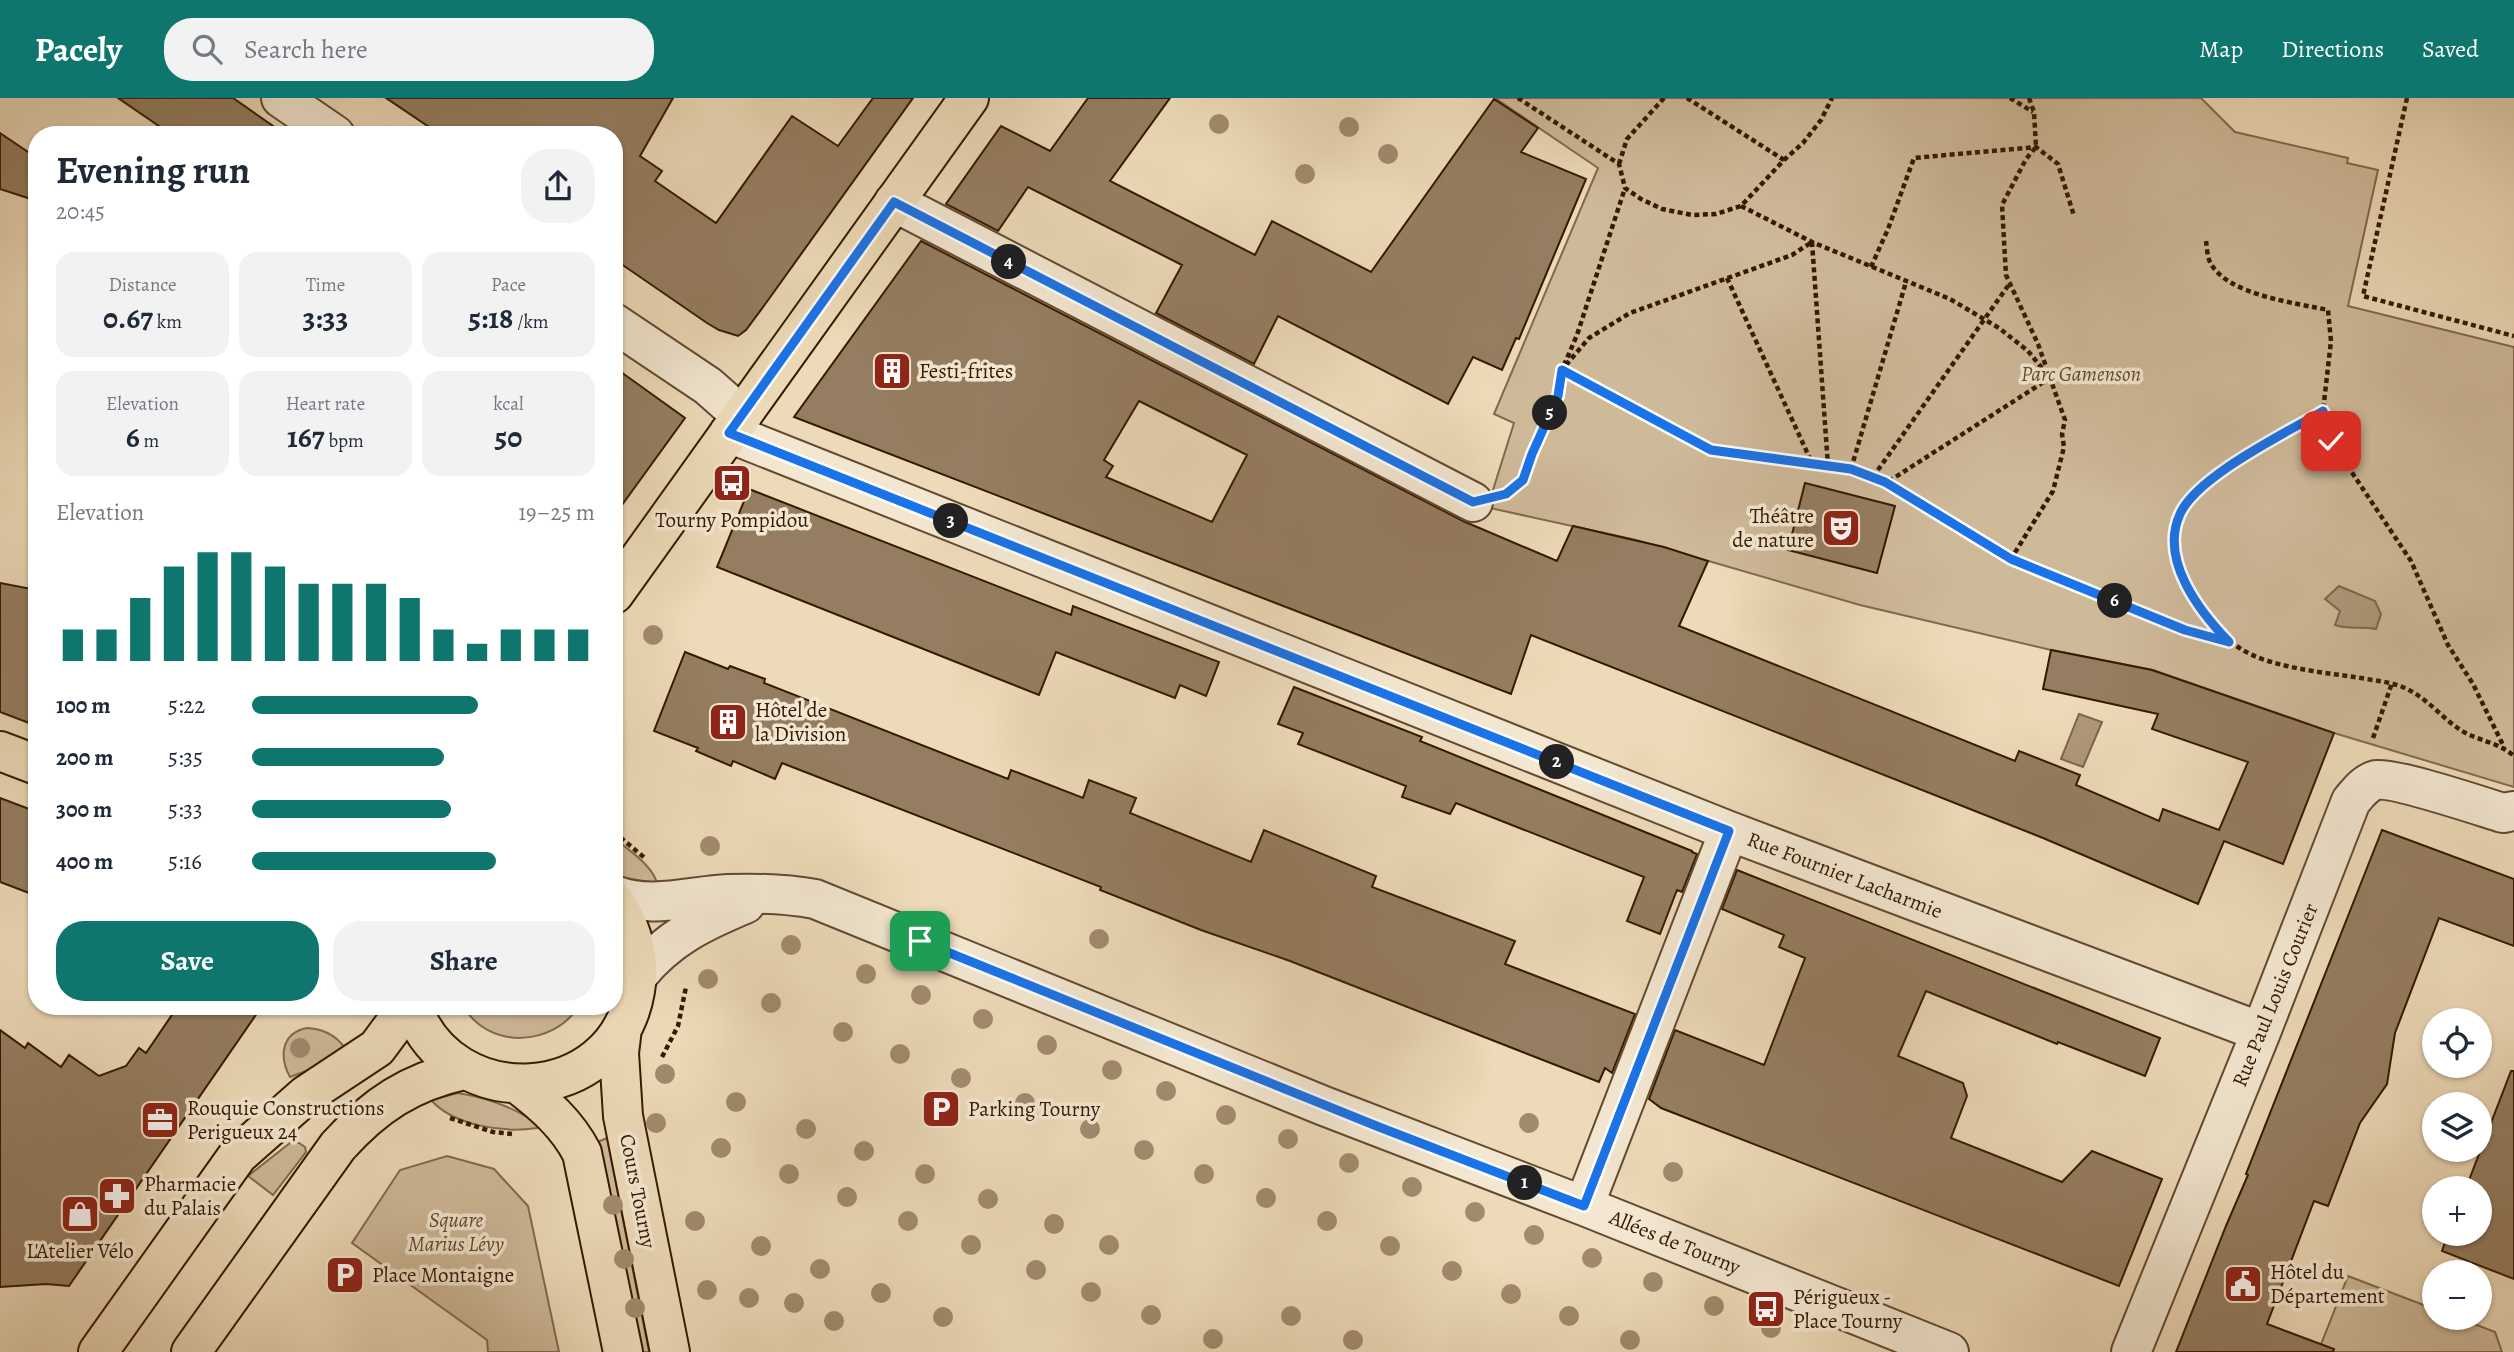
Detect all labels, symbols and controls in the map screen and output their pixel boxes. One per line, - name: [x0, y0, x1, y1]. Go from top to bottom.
- search box: [164, 18, 654, 81]
- text: Pacely: [35, 27, 122, 72]
- icon: search: [188, 30, 226, 68]
- text: Search here: [244, 32, 368, 67]
- text: Map: [2199, 33, 2243, 65]
- text: Directions: [2281, 33, 2384, 65]
- text: Saved: [2422, 33, 2479, 65]
- text: Evening run: [56, 144, 250, 196]
- button: share: [521, 149, 595, 223]
- text: 20:45: [56, 196, 105, 227]
- pin: 4: [992, 244, 1026, 280]
- text: 4: [1004, 248, 1013, 274]
- text: Distance: [108, 272, 177, 298]
- text: Time: [306, 272, 345, 298]
- text: Pace: [491, 272, 526, 298]
- text: 0.67: [103, 298, 153, 338]
- text: 3:33: [303, 298, 348, 338]
- text: 5:18: [468, 298, 513, 338]
- text: km: [153, 309, 182, 335]
- text: /km: [513, 309, 549, 335]
- building icon: Festi-frites: [871, 350, 913, 392]
- place label: Festi-frites: [919, 357, 1013, 385]
- park label: Parc Gamenson: [2021, 360, 2141, 388]
- text: Elevation: [106, 391, 179, 417]
- text: Heart rate: [286, 391, 365, 417]
- text: kcal: [493, 391, 524, 417]
- pin: 5: [1532, 396, 1568, 430]
- text: 5: [1545, 399, 1554, 425]
- pin: [2301, 411, 2361, 471]
- text: 6: [126, 417, 140, 457]
- text: 167: [287, 417, 325, 457]
- text: 50: [495, 417, 522, 457]
- icon: check: [2312, 422, 2350, 460]
- text: m: [140, 428, 159, 454]
- text: bpm: [325, 428, 364, 454]
- bus stop icon: Tourny Pompidou: [711, 462, 753, 504]
- text: Elevation: [56, 497, 144, 528]
- text: 19–25 m: [518, 497, 595, 528]
- place label: Théâtre de nature: [1732, 502, 1814, 554]
- pin: 3: [934, 504, 968, 538]
- place label: Tourny Pompidou: [655, 506, 809, 534]
- text: 3: [946, 507, 955, 533]
- theatre icon: Théâtre de nature: [1820, 507, 1862, 549]
- pin: 6: [2098, 584, 2132, 618]
- text: 6: [2110, 587, 2119, 613]
- text: 100 m: [56, 690, 111, 721]
- text: 5:22: [168, 690, 205, 721]
- place label: Hôtel de la Division: [755, 696, 846, 748]
- building icon: Hôtel de la Division: [707, 701, 749, 743]
- text: 200 m: [56, 742, 114, 773]
- text: 5:35: [168, 742, 203, 773]
- pin: 2: [1540, 744, 1574, 780]
- text: 2: [1552, 748, 1561, 774]
- text: 300 m: [56, 794, 112, 825]
- text: 5:33: [168, 794, 203, 825]
- street label: Rue Fournier Lacharmie: [1743, 825, 1947, 925]
- text: 400 m: [56, 846, 113, 877]
- text: 5:16: [168, 846, 202, 877]
- street label: Rue Paul Louis Courier: [2225, 899, 2325, 1091]
- pin: [890, 911, 950, 971]
- button: Save: [56, 921, 319, 1001]
- button: Share: [333, 921, 595, 1001]
- icon: arrive: [901, 922, 939, 960]
- map controls: [2422, 1008, 2492, 1330]
- button: locate: [2422, 1008, 2492, 1078]
- parking icon: Parking Tourny: [920, 1088, 962, 1130]
- button: layers: [2422, 1092, 2492, 1162]
- place label: Rouquie Constructions Perigueux 24: [187, 1094, 384, 1146]
- place label: Parking Tourny: [968, 1095, 1101, 1123]
- office icon: Rouquie Constructions Perigueux 24: [139, 1099, 181, 1141]
- street label: Cours Tourny: [613, 1132, 663, 1251]
- pin: 1: [1508, 1166, 1542, 1200]
- text: 1: [1521, 1169, 1528, 1195]
- place label: Pharmacie du Palais: [144, 1170, 236, 1222]
- pharmacy icon: Pharmacie du Palais: [96, 1175, 138, 1217]
- button: +: [2422, 1176, 2492, 1246]
- shop icon: L'Atelier Vélo: [59, 1193, 101, 1235]
- street label: Allées de Tourny: [1604, 1203, 1745, 1281]
- park label: Square Marius Lévy: [408, 1206, 504, 1258]
- place label: L'Atelier Vélo: [26, 1237, 134, 1265]
- parking icon: Place Montaigne: [324, 1254, 366, 1296]
- place label: Hôtel du Département: [2270, 1258, 2385, 1310]
- button: −: [2422, 1260, 2492, 1330]
- place label: Place Montaigne: [372, 1261, 514, 1289]
- public building icon: Hôtel du Département: [2222, 1263, 2264, 1305]
- place label: Périgueux - Place Tourny: [1793, 1283, 1903, 1335]
- bus stop icon: Périgueux - Place Tourny: [1745, 1288, 1787, 1330]

